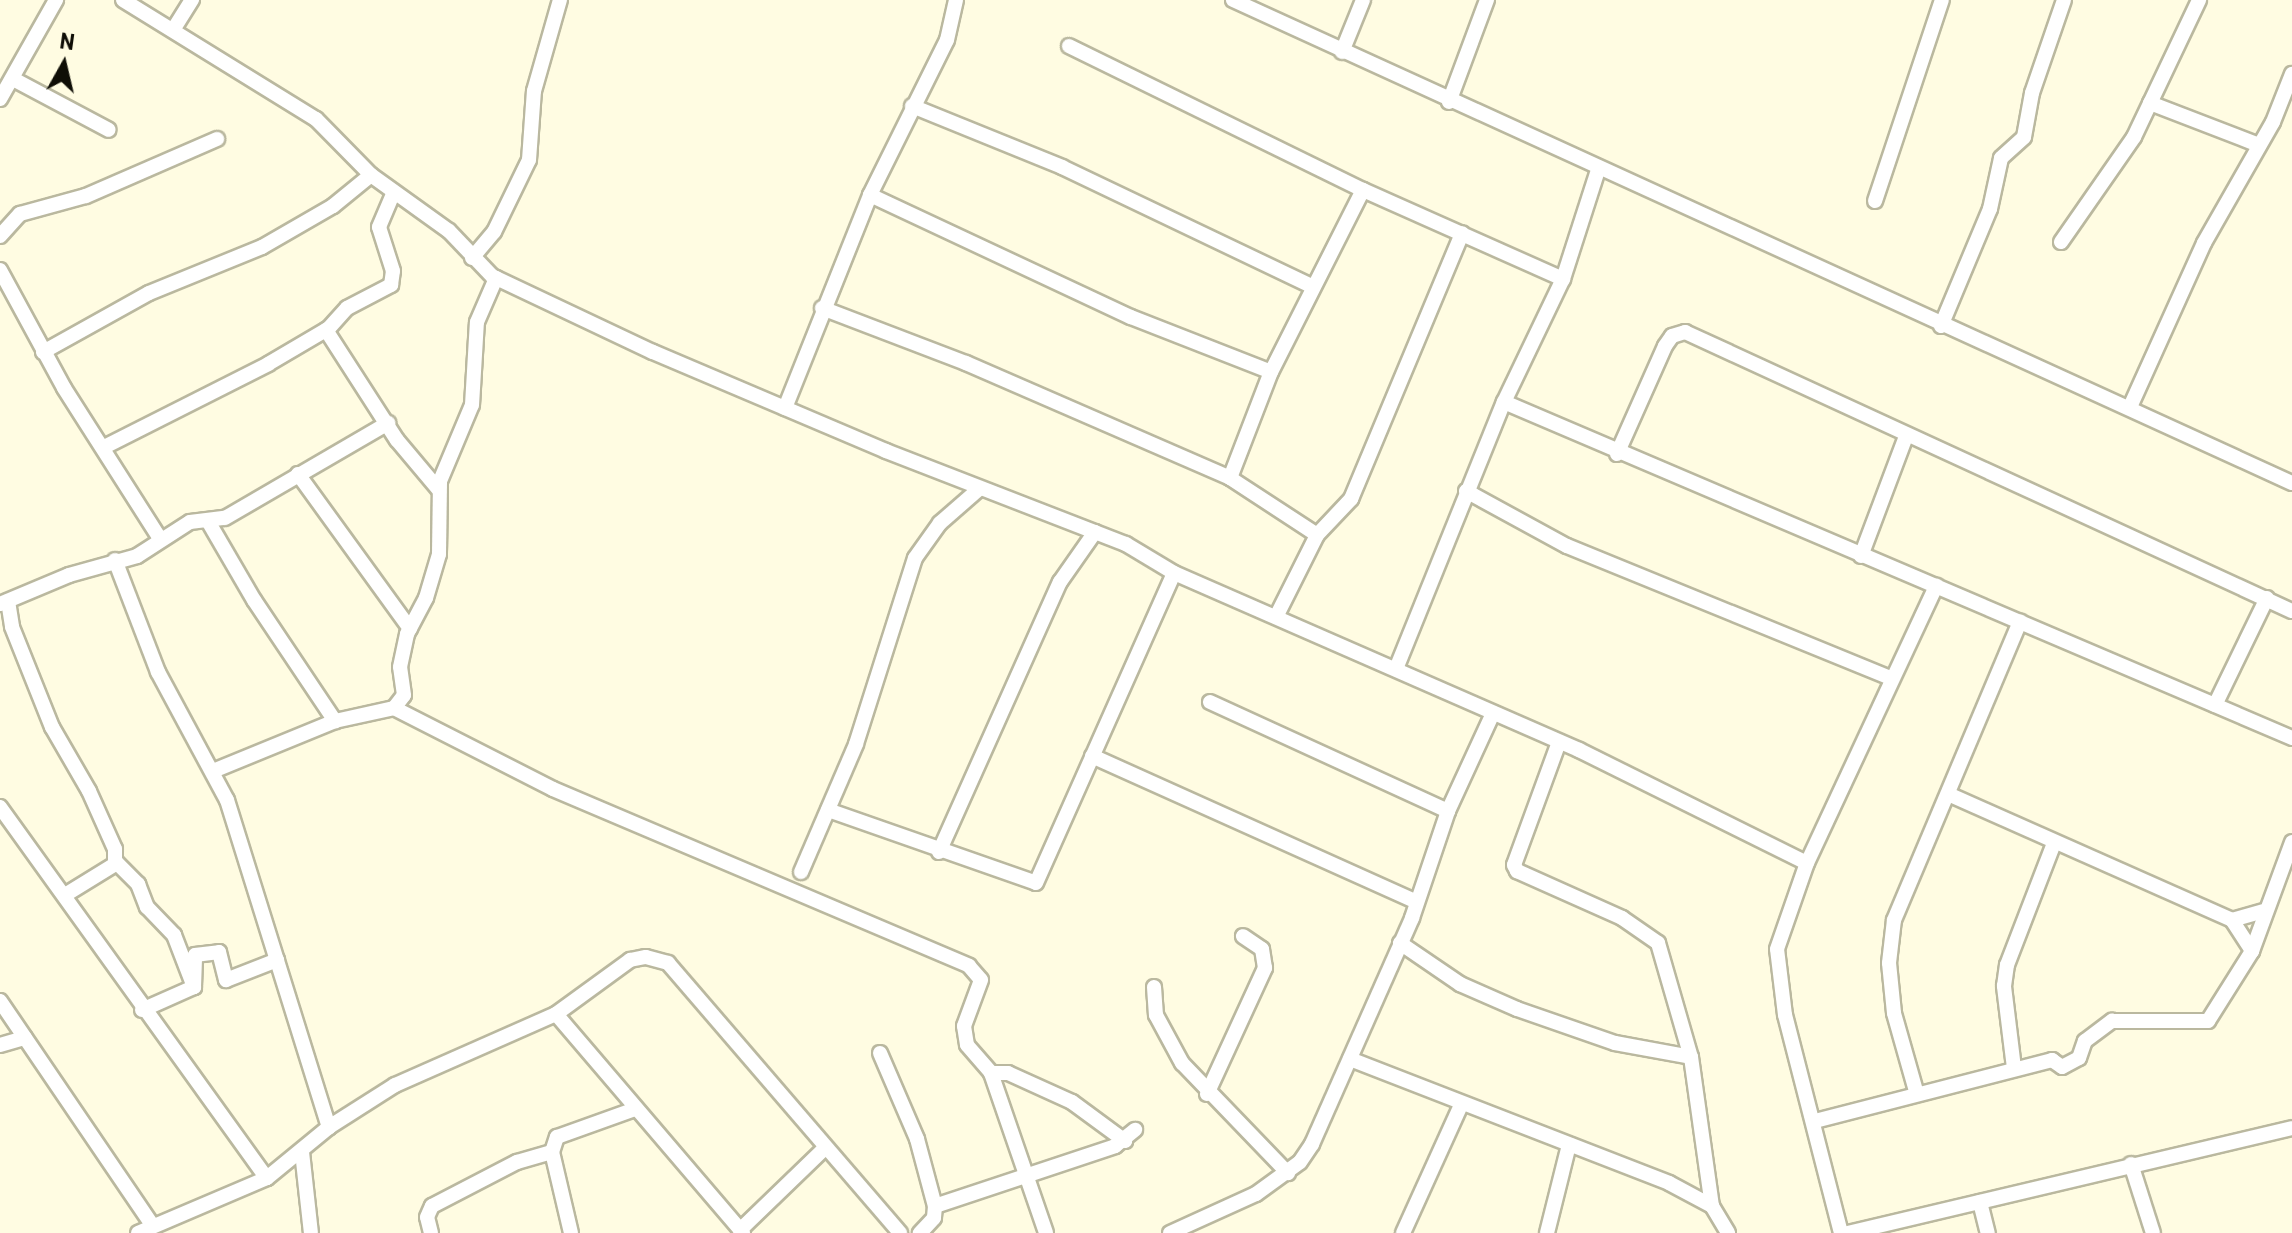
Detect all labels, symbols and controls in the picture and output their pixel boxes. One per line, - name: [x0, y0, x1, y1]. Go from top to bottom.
- north arrow: [24, 24, 104, 104]
- text: N: [58, 26, 76, 54]

